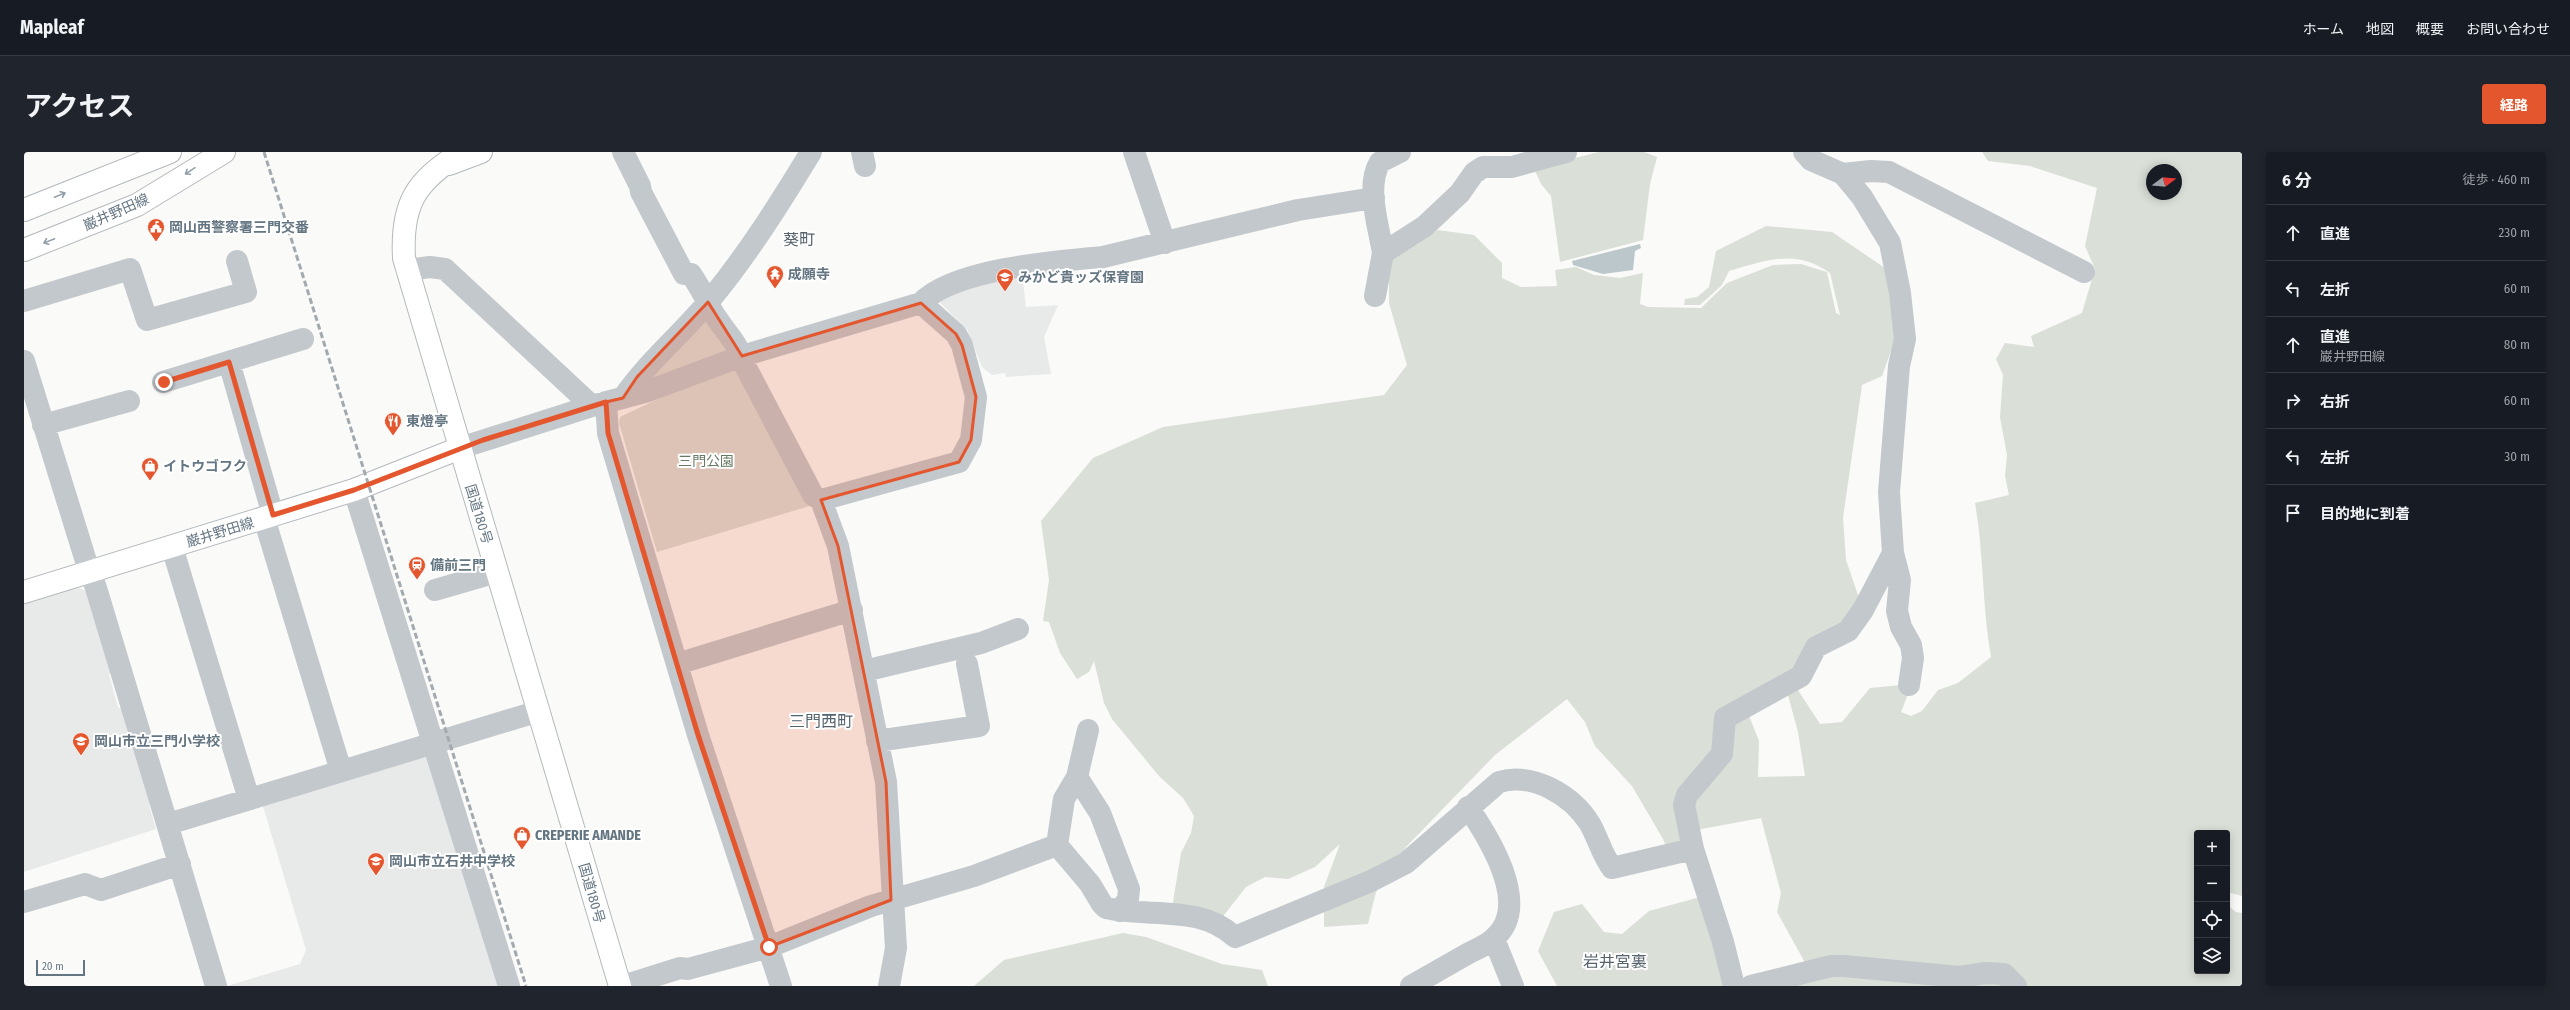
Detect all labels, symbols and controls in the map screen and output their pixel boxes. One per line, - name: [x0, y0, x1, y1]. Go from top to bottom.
- text: Mapleaf: [20, 16, 84, 39]
- text: ホーム: [2302, 21, 2344, 38]
- text: 地図: [2366, 21, 2394, 38]
- text: 概要: [2416, 21, 2444, 38]
- text: お問い合わせ: [2466, 21, 2550, 38]
- button: 経路: [2482, 84, 2546, 124]
- text: アクセス: [24, 90, 135, 123]
- north arrow: [2146, 164, 2182, 200]
- one-way arrow: [185, 167, 196, 175]
- text: 6 分: [2282, 170, 2311, 191]
- text: 徒歩 · 460 m: [2463, 172, 2530, 187]
- street label: 巌井野田線: [81, 190, 152, 234]
- one-way arrow: [54, 191, 66, 199]
- public building icon: 岡山西警察署三門交番: [146, 217, 166, 242]
- place label: 岡山西警察署三門交番: [169, 219, 309, 236]
- icon: ahead: [2282, 222, 2304, 244]
- text: 直進: [2320, 225, 2350, 243]
- text: 230 m: [2499, 225, 2530, 240]
- district label: 葵町: [783, 230, 815, 249]
- one-way arrow: [43, 237, 55, 245]
- temple icon: 成願寺: [765, 264, 785, 289]
- place label: 成願寺: [788, 266, 830, 283]
- school or university icon: みかど貴ッズ保育園: [995, 267, 1015, 292]
- place label: みかど貴ッズ保育園: [1018, 269, 1144, 286]
- icon: left: [2282, 278, 2304, 300]
- text: 左折: [2320, 281, 2350, 299]
- text: 60 m: [2504, 281, 2530, 296]
- text: 直進: [2320, 328, 2350, 346]
- icon: ahead: [2282, 334, 2304, 356]
- text: 80 m: [2504, 337, 2530, 352]
- text: 巌井野田線: [2320, 349, 2385, 364]
- route end: [155, 373, 173, 391]
- icon: right: [2282, 390, 2304, 412]
- text: 右折: [2320, 393, 2350, 411]
- text: 60 m: [2504, 393, 2530, 408]
- restaurant icon: 東燈亭: [383, 411, 403, 436]
- place label: 東燈亭: [406, 413, 448, 430]
- icon: left: [2282, 446, 2304, 468]
- text: 左折: [2320, 449, 2350, 467]
- text: 30 m: [2504, 449, 2530, 464]
- park label: 三門公園: [678, 453, 734, 470]
- shop icon: イトウゴフク: [140, 456, 160, 481]
- place label: イトウゴフク: [163, 458, 247, 475]
- street label: 国道180号: [461, 482, 496, 546]
- icon: arrive: [2282, 502, 2304, 524]
- text: 目的地に到着: [2320, 505, 2410, 523]
- street label: 巌井野田線: [184, 514, 256, 551]
- station icon: 備前三門: [407, 555, 427, 580]
- place label: 備前三門: [430, 557, 486, 574]
- district label: 三門西町: [789, 712, 853, 731]
- school or university icon: 岡山市立三門小学校: [71, 731, 91, 756]
- place label: 岡山市立三門小学校: [94, 733, 220, 750]
- shop icon: CREPERIE AMANDE: [512, 825, 532, 850]
- place label: CREPERIE AMANDE: [535, 827, 641, 844]
- map controls: [2194, 830, 2230, 974]
- button: +: [2194, 830, 2230, 866]
- school or university icon: 岡山市立石井中学校: [366, 851, 386, 876]
- place label: 岡山市立石井中学校: [389, 853, 515, 870]
- street label: 国道180号: [575, 861, 608, 925]
- button: −: [2194, 866, 2230, 902]
- button: locate: [2194, 902, 2230, 938]
- route start: [760, 938, 778, 956]
- button: layers: [2194, 938, 2230, 974]
- district label: 岩井宮裏: [1583, 952, 1647, 971]
- scale bar: [36, 958, 85, 977]
- text: 20 m: [42, 960, 64, 973]

